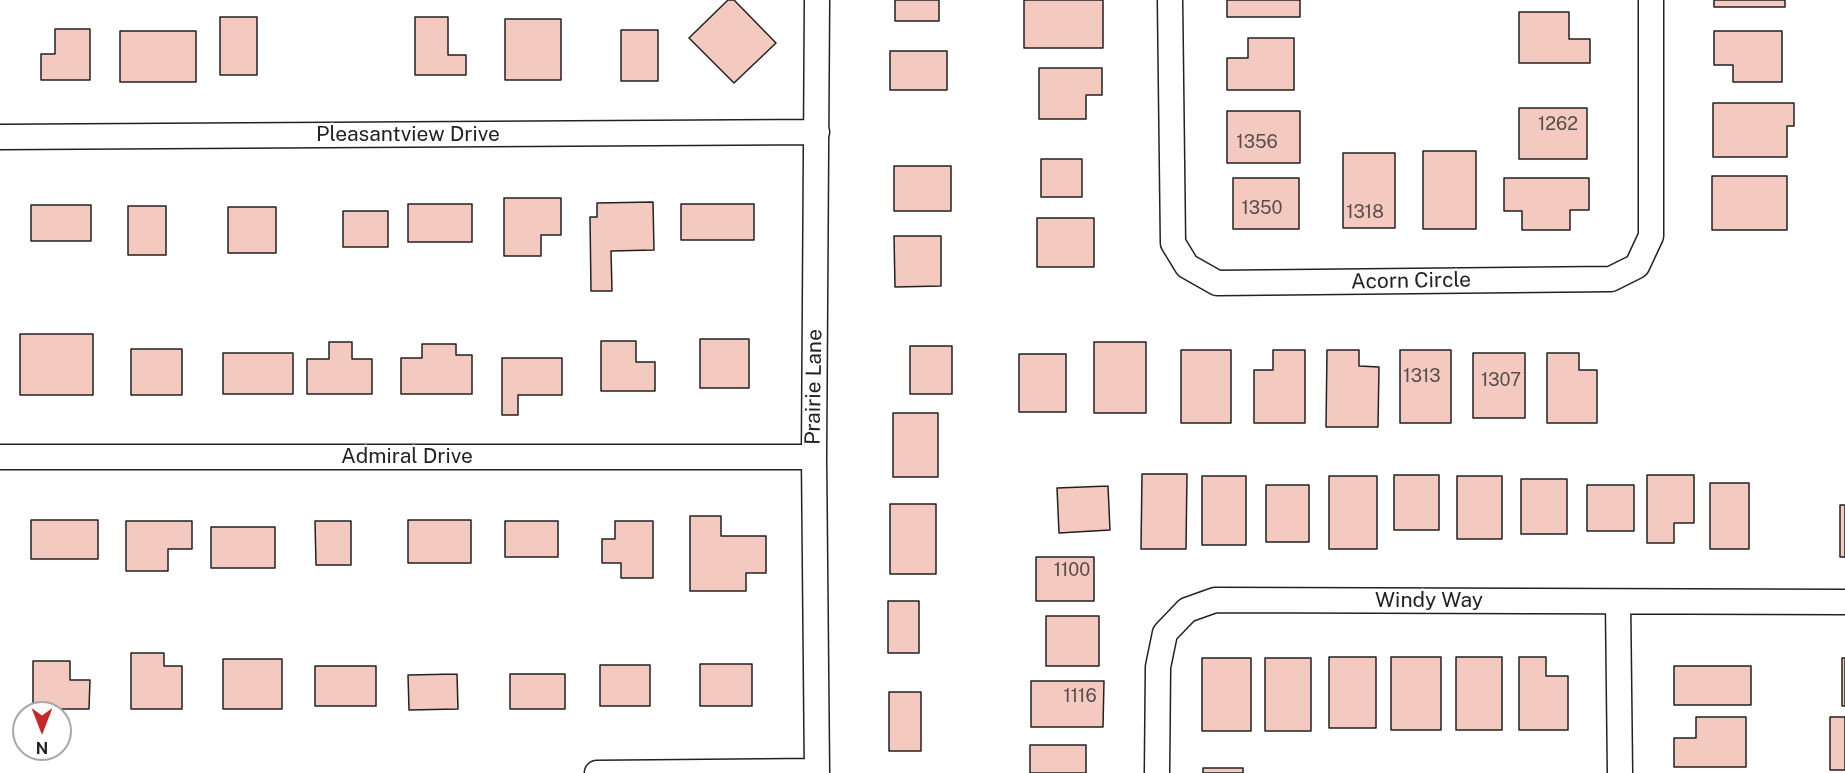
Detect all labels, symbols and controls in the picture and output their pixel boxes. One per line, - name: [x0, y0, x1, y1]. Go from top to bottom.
- house number: 1262: [1538, 113, 1578, 135]
- street label: Pleasantview Drive: [316, 122, 500, 148]
- house number: 1356: [1236, 131, 1278, 153]
- house number: 1350: [1241, 197, 1283, 219]
- house number: 1318: [1346, 201, 1384, 223]
- street label: Acorn Circle: [1351, 267, 1471, 295]
- street label: Prairie Lane: [800, 329, 828, 445]
- house number: 1313: [1403, 365, 1441, 387]
- house number: 1307: [1481, 369, 1521, 391]
- street label: Admiral Drive: [341, 444, 473, 470]
- house number: 1100: [1054, 559, 1090, 581]
- street label: Windy Way: [1375, 588, 1483, 614]
- house number: 1116: [1063, 685, 1097, 707]
- north arrow: [12, 701, 72, 761]
- text: N: [36, 738, 48, 757]

